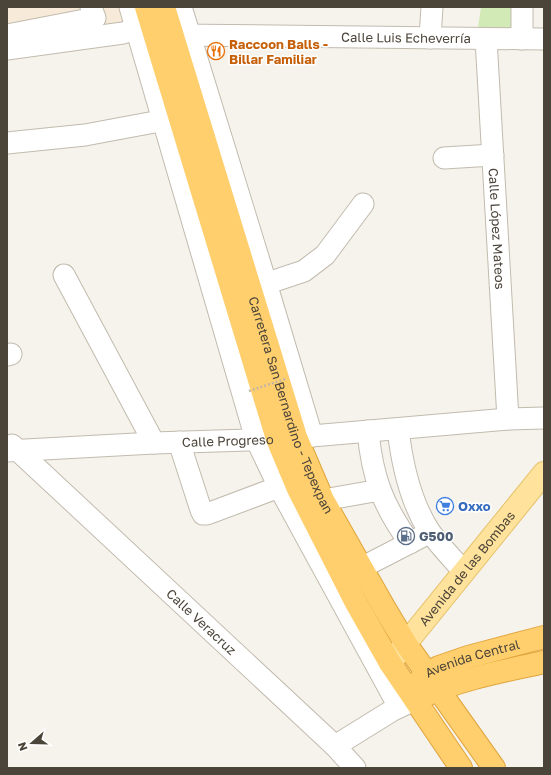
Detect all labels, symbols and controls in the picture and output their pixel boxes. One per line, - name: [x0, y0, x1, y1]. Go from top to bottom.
- street label: Calle Luis Echeverría: [341, 29, 471, 46]
- place label: Raccoon Balls - Billar Familiar: [229, 36, 328, 67]
- restaurant icon: Raccoon Balls - Billar Familiar: [206, 41, 226, 61]
- street label: Calle López Mateos: [485, 168, 508, 290]
- street label: Carretera San Bernardino - Tepexpan: [245, 294, 337, 517]
- street label: Calle Progreso: [182, 431, 274, 450]
- supermarket icon: Oxxo: [435, 496, 455, 516]
- place label: Oxxo: [458, 498, 491, 514]
- street label: Avenida de las Bombas: [415, 507, 518, 629]
- fuel station icon: G500: [396, 526, 416, 546]
- place label: G500: [419, 528, 453, 544]
- street label: Calle Veracruz: [163, 585, 240, 658]
- street label: Avenida Central: [422, 636, 521, 681]
- north arrow: [12, 723, 52, 763]
- text: N: [15, 740, 30, 753]

